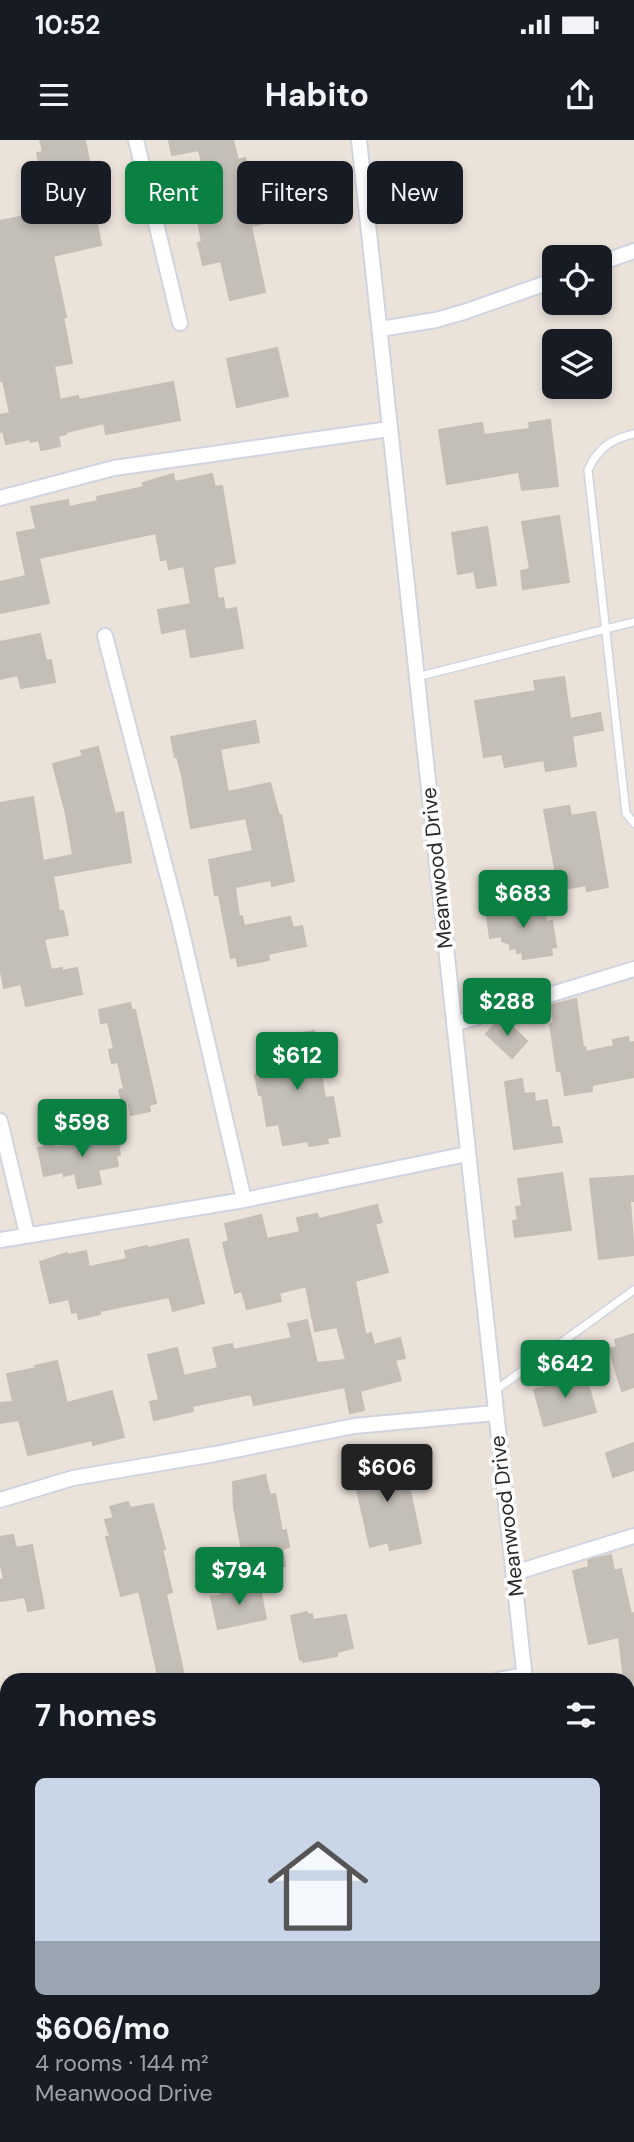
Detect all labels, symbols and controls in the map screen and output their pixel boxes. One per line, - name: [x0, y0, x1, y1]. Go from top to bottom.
- text: 10:52: [35, 8, 100, 42]
- text: Habito: [265, 74, 369, 116]
- icon: menu: [35, 76, 73, 114]
- icon: share: [561, 76, 599, 114]
- chip: Buy: [21, 161, 111, 224]
- chip: Rent: [125, 161, 223, 224]
- chip: Filters: [237, 161, 353, 224]
- chip: New: [367, 161, 463, 224]
- map controls: [542, 245, 612, 399]
- button: locate: [542, 245, 612, 315]
- button: layers: [542, 329, 612, 399]
- street label: Meanwood Drive: [415, 786, 459, 950]
- pin: $683: [482, 870, 564, 930]
- text: $683: [495, 878, 551, 908]
- pin: $288: [466, 978, 548, 1038]
- text: $288: [479, 986, 535, 1016]
- pin: $612: [256, 1032, 338, 1092]
- text: $612: [272, 1040, 322, 1070]
- pin: $598: [41, 1100, 123, 1159]
- text: $598: [54, 1107, 110, 1137]
- pin: $642: [524, 1340, 606, 1400]
- text: $642: [537, 1348, 593, 1378]
- street label: Meanwood Drive: [483, 1434, 531, 1598]
- pin: $606: [346, 1444, 428, 1504]
- text: $606: [357, 1452, 417, 1482]
- pin: $794: [198, 1548, 280, 1607]
- text: $794: [211, 1555, 267, 1585]
- text: 7 homes: [35, 1696, 157, 1735]
- icon: filters: [562, 1696, 600, 1734]
- icon: home: [255, 1823, 381, 1949]
- text: $606/mo: [35, 2009, 170, 2048]
- text: 4 rooms · 144 m²: [35, 2048, 209, 2078]
- text: Meanwood Drive: [35, 2078, 213, 2108]

